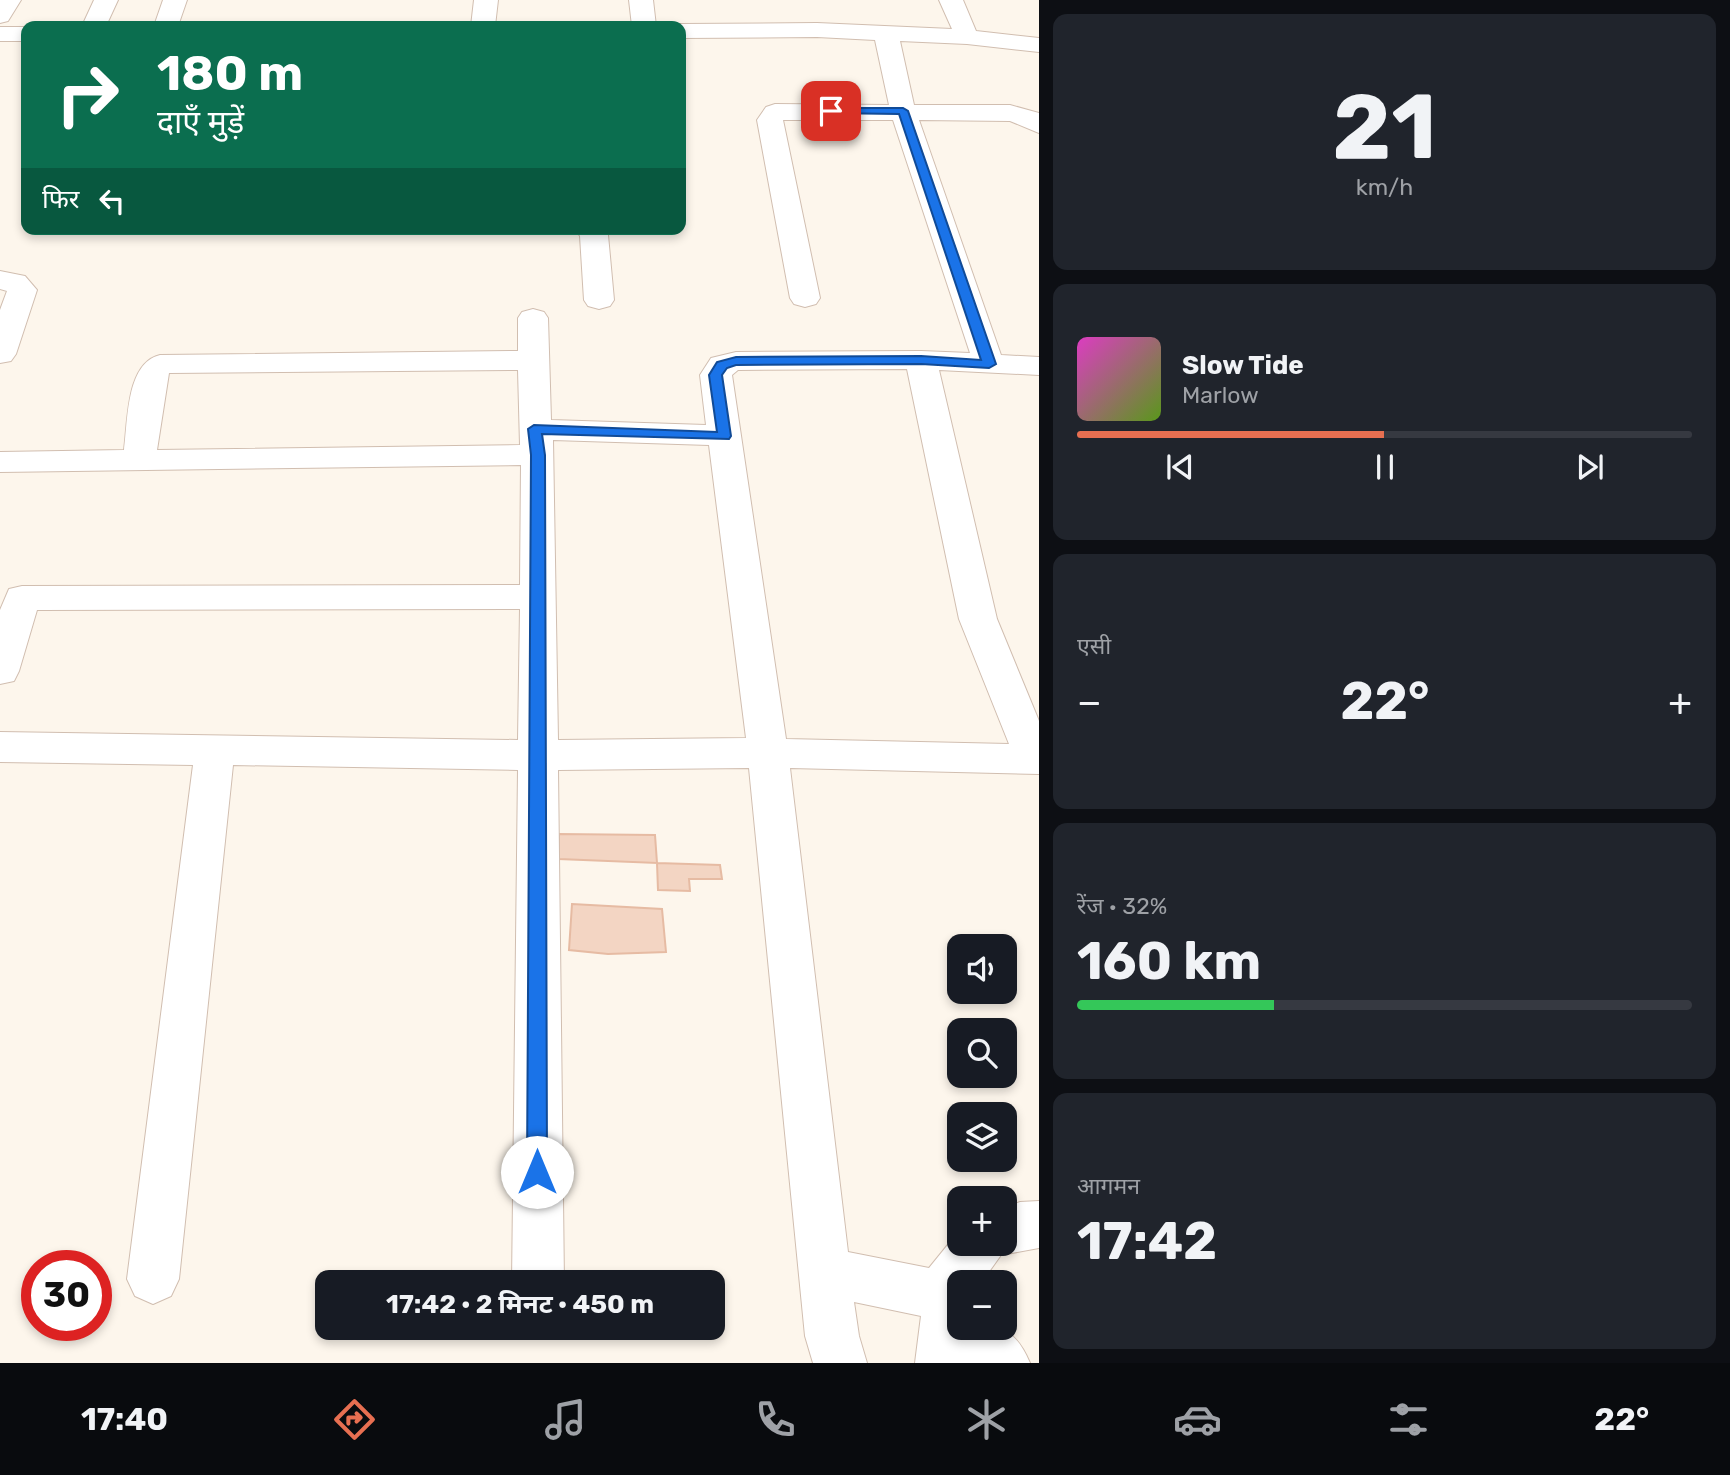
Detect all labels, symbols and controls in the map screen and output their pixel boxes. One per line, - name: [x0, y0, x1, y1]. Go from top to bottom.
- text: 180 m: [157, 44, 303, 102]
- icon: right: [42, 49, 133, 140]
- text: 21: [1332, 73, 1437, 181]
- pin: [801, 81, 861, 141]
- icon: arrive: [812, 92, 850, 130]
- text: दाएँ मुड़ें: [157, 103, 244, 141]
- text: km/h: [1356, 173, 1413, 201]
- icon: left: [93, 182, 131, 220]
- text: फिर: [42, 184, 79, 215]
- text: Slow Tide: [1182, 350, 1304, 381]
- text: Marlow: [1182, 381, 1259, 409]
- icon: previous: [1161, 448, 1199, 486]
- icon: pause: [1366, 448, 1404, 486]
- icon: next: [1571, 448, 1609, 486]
- text: एसी: [1077, 632, 1111, 660]
- text: 22°: [1341, 670, 1430, 732]
- text: −: [1077, 679, 1102, 725]
- text: +: [1668, 679, 1692, 725]
- text: रेंज · 32%: [1077, 892, 1167, 920]
- text: 160 km: [1077, 930, 1261, 992]
- map controls: [947, 934, 1017, 1340]
- button: sound: [947, 934, 1017, 1004]
- button: search: [947, 1018, 1017, 1088]
- button: layers: [947, 1102, 1017, 1172]
- position arrow: [500, 1135, 574, 1209]
- text: आगमन: [1077, 1172, 1140, 1200]
- button: +: [947, 1186, 1017, 1256]
- text: 17:42: [1077, 1210, 1217, 1272]
- speed limit sign: 30: [21, 1250, 112, 1341]
- button: −: [947, 1270, 1017, 1340]
- text: 17:42 · 2 मिनट · 450 m: [386, 1289, 654, 1320]
- icon: directions: [330, 1395, 379, 1444]
- icon: music: [541, 1395, 590, 1444]
- icon: phone: [751, 1395, 800, 1444]
- icon: climate: [962, 1395, 1011, 1444]
- icon: car: [1173, 1395, 1222, 1444]
- icon: filters: [1384, 1395, 1433, 1444]
- text: 17:40: [81, 1400, 168, 1438]
- text: 22°: [1594, 1400, 1649, 1438]

